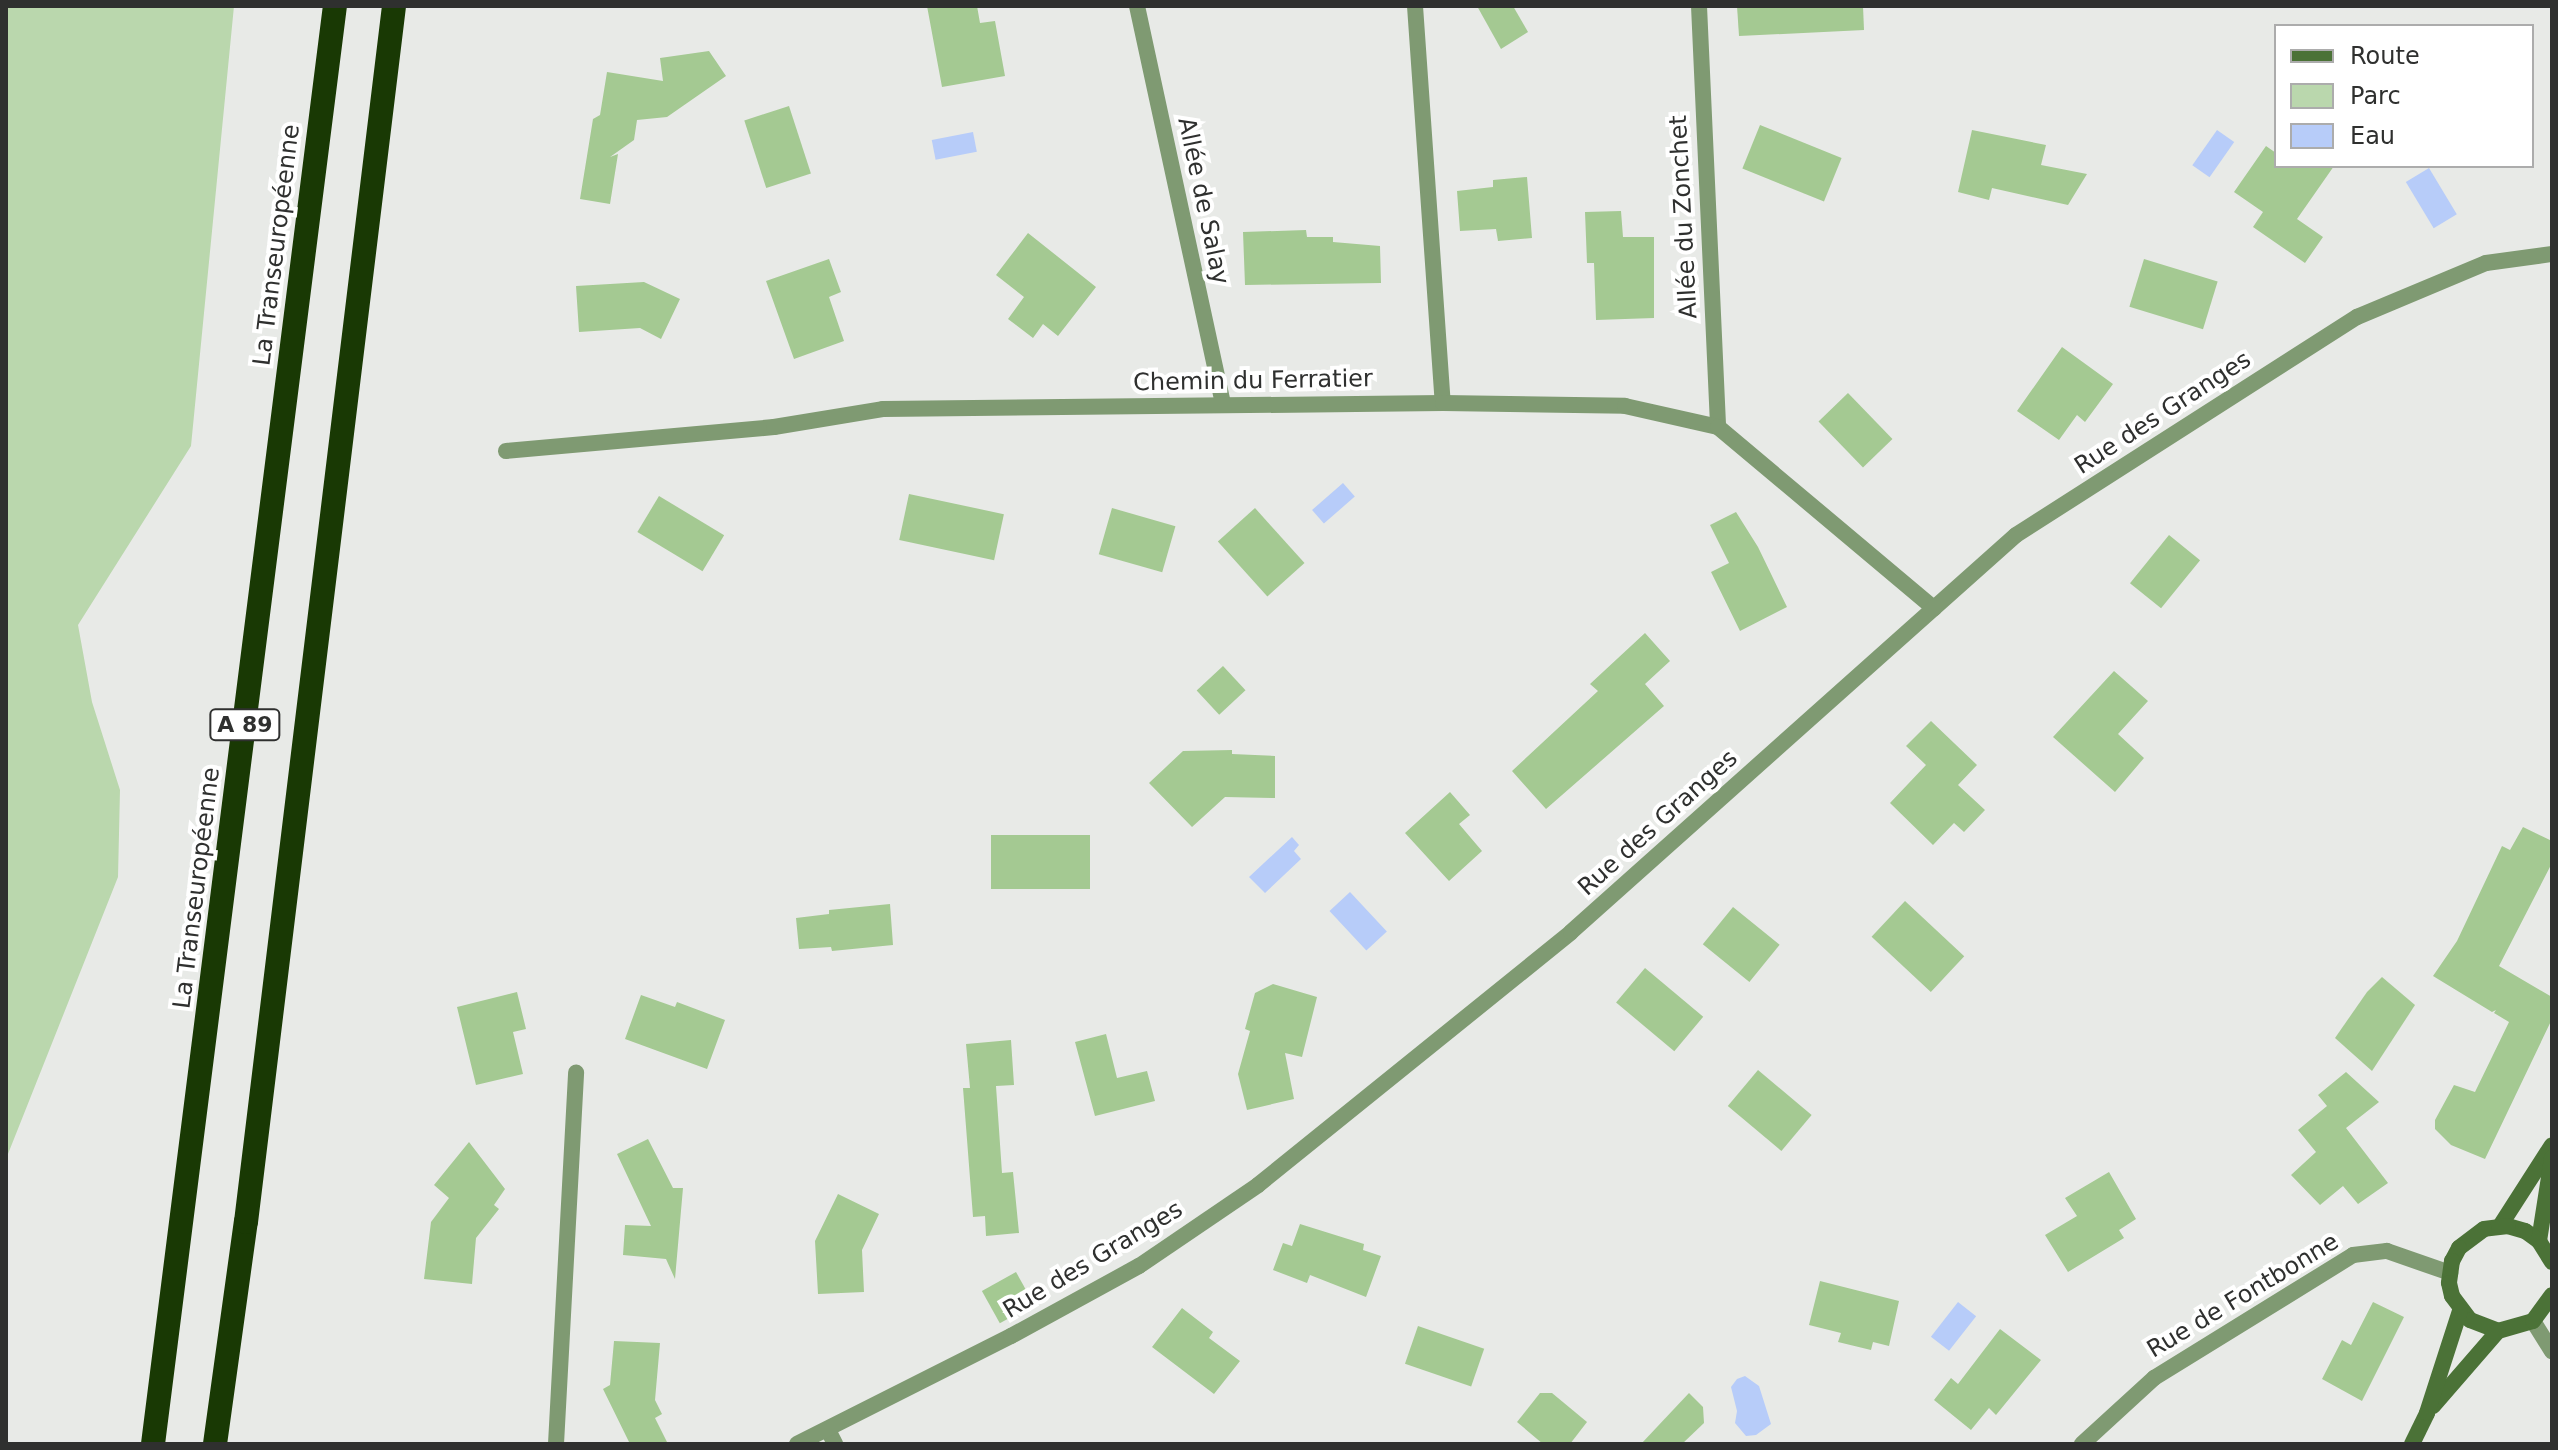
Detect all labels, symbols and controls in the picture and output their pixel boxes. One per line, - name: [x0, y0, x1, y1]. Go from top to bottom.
- legend: [2274, 24, 2534, 168]
- text: Route: [2350, 42, 2420, 70]
- text: Parc: [2350, 82, 2401, 110]
- street label: Allée du Zonchet: [1664, 114, 1704, 320]
- street label: Allée de Salay: [1171, 115, 1235, 287]
- text: Eau: [2350, 122, 2395, 150]
- street label: La Transeuropéenne: [248, 123, 306, 367]
- street label: Rue des Granges: [2070, 345, 2256, 481]
- street label: Chemin du Ferratier: [1133, 365, 1373, 397]
- road number: A 89: [209, 707, 281, 743]
- street label: Rue des Granges: [1572, 744, 1744, 902]
- street label: La Transeuropéenne: [168, 766, 226, 1010]
- street label: Rue des Granges: [998, 1195, 1188, 1325]
- street label: Rue de Fontbonne: [2142, 1227, 2344, 1365]

